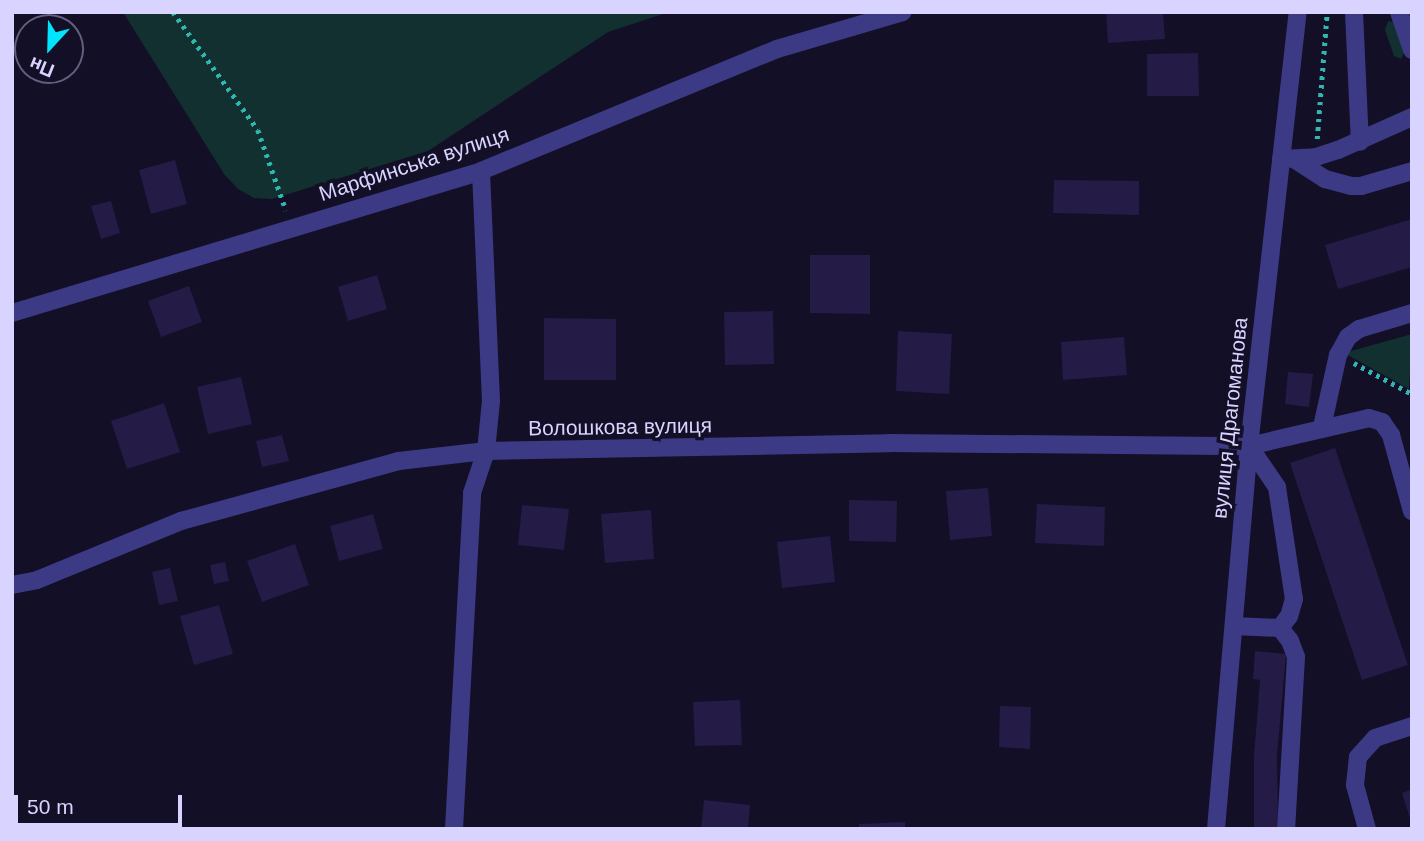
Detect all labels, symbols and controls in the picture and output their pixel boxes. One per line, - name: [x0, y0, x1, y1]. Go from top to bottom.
- north arrow: [14, 14, 84, 84]
- text: Пн: [26, 53, 57, 82]
- street label: Марфинська вулиця: [316, 121, 512, 207]
- street label: вулиця Драгоманова: [1207, 316, 1253, 520]
- street label: Волошкова вулиця: [528, 413, 712, 441]
- scale bar: [18, 782, 186, 826]
- text: 50 m: [27, 795, 74, 818]

